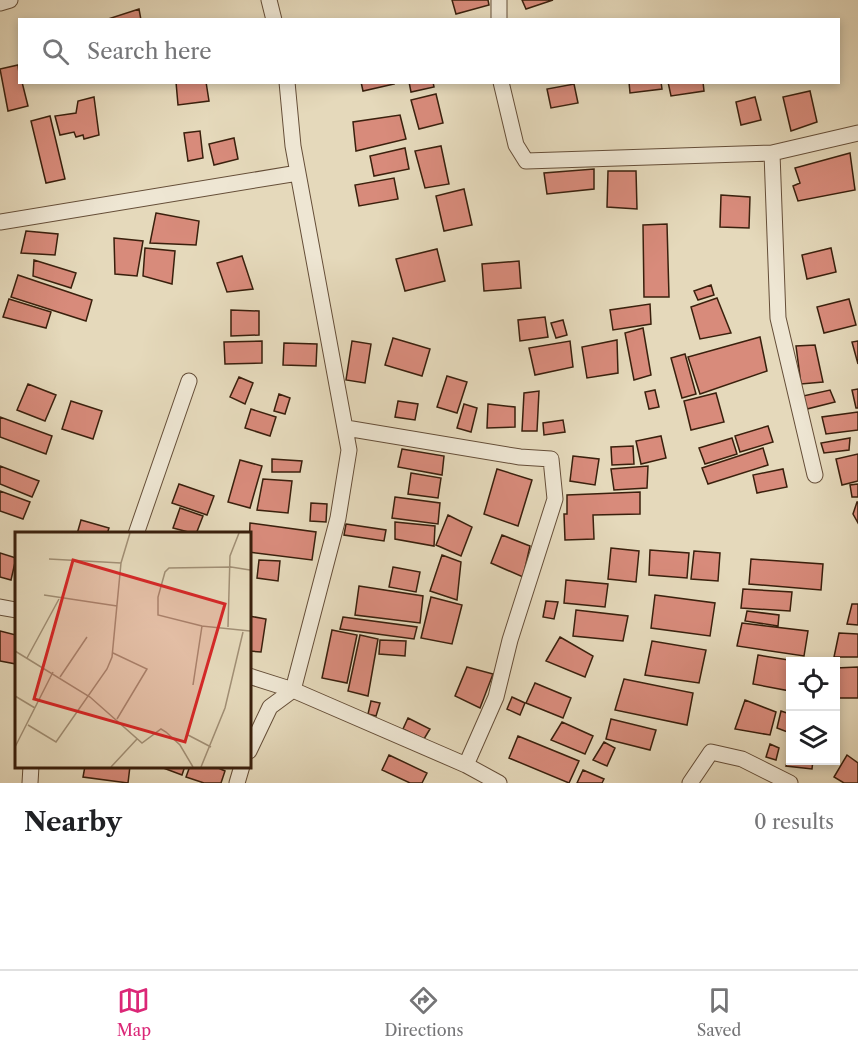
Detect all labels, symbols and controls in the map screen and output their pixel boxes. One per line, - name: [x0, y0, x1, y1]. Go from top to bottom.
- search box: [18, 18, 840, 84]
- icon: search: [39, 35, 72, 68]
- text: Search here: [87, 38, 212, 65]
- inset map: [15, 532, 250, 768]
- map controls: [786, 657, 840, 765]
- button: locate: [786, 657, 840, 711]
- button: layers: [786, 711, 840, 765]
- text: Nearby: [24, 806, 122, 838]
- text: 0 results: [754, 810, 834, 834]
- tab: Map: [117, 984, 151, 1040]
- tab: Directions: [384, 984, 463, 1040]
- tab: Saved: [697, 984, 741, 1040]

